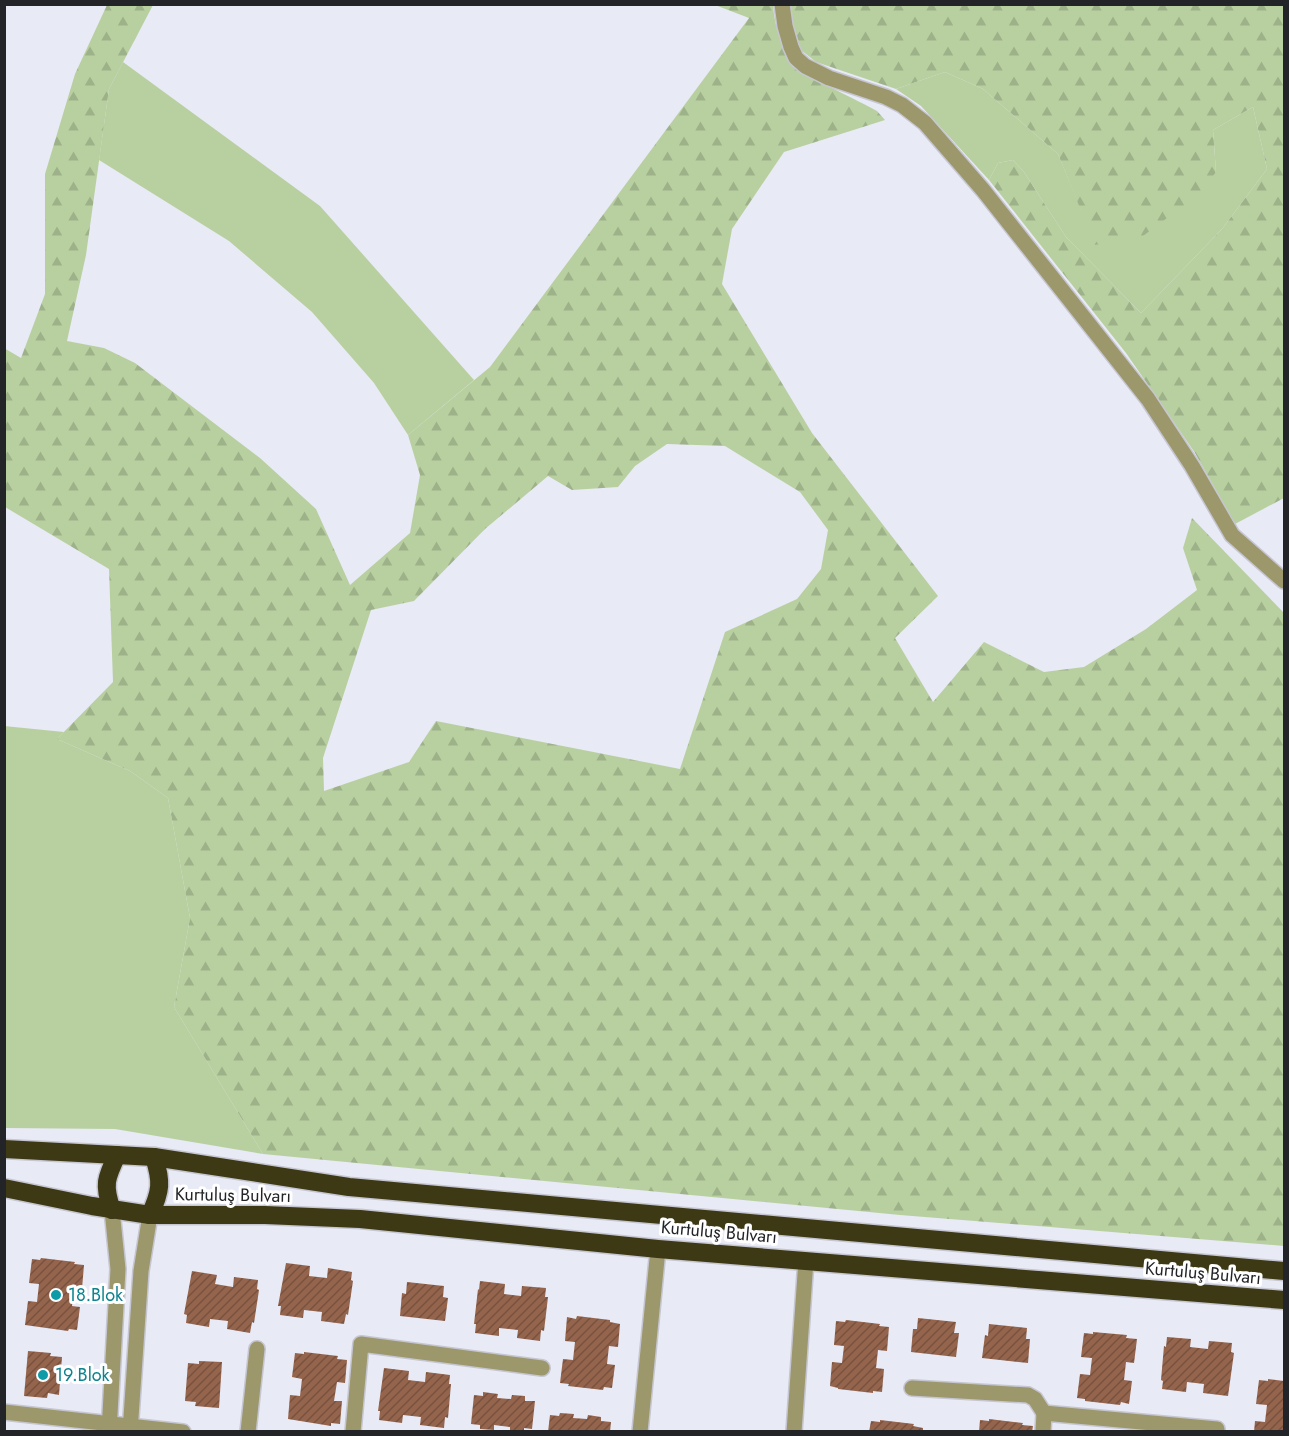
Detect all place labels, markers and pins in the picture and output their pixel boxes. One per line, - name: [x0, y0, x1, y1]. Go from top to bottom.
- place label: 18.Blok: [68, 1282, 123, 1308]
- marker: 18.Blok: [49, 1288, 63, 1302]
- place label: 19.Blok: [55, 1362, 110, 1388]
- marker: 19.Blok: [36, 1368, 50, 1382]

